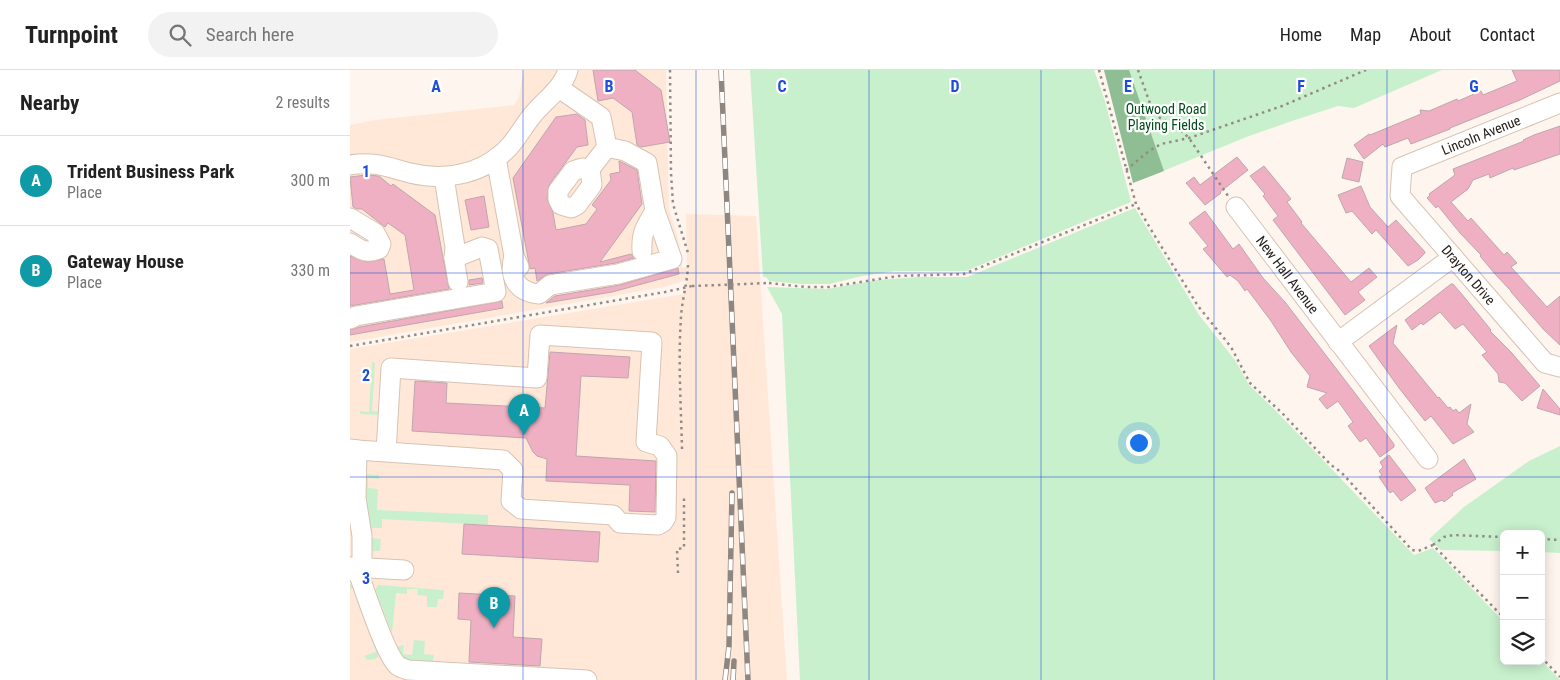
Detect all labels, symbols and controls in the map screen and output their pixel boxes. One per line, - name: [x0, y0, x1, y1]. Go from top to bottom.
- search box: [148, 12, 498, 57]
- text: Turnpoint: [25, 21, 118, 49]
- icon: search: [166, 21, 194, 49]
- text: Search here: [206, 23, 294, 46]
- text: Home: [1280, 24, 1322, 45]
- text: Map: [1350, 24, 1381, 45]
- text: About: [1409, 24, 1451, 45]
- text: Contact: [1479, 24, 1535, 45]
- text: A: [431, 77, 441, 96]
- text: B: [605, 77, 614, 96]
- text: C: [777, 77, 787, 96]
- text: D: [950, 77, 960, 96]
- text: E: [1124, 77, 1132, 96]
- text: F: [1297, 77, 1305, 96]
- text: G: [1469, 77, 1479, 96]
- text: Nearby: [20, 91, 79, 115]
- text: 2 results: [275, 93, 330, 112]
- park label: Outwood Road Playing Fields: [1126, 101, 1206, 133]
- street label: Lincoln Avenue: [1439, 112, 1523, 158]
- text: Trident Business Park: [67, 160, 234, 183]
- text: 1: [362, 162, 370, 181]
- text: A: [31, 171, 41, 190]
- text: 300 m: [291, 171, 330, 190]
- text: Place: [67, 183, 102, 202]
- street label: New Hall Avenue: [1253, 233, 1322, 317]
- street label: Drayton Drive: [1438, 242, 1499, 308]
- text: Gateway House: [67, 250, 184, 273]
- text: B: [32, 261, 40, 280]
- text: 330 m: [291, 261, 330, 280]
- text: Place: [67, 273, 102, 292]
- text: 2: [362, 366, 370, 385]
- pin: A: [508, 394, 540, 435]
- your location: [1126, 430, 1152, 456]
- map controls: [1500, 530, 1545, 665]
- button: +: [1500, 530, 1545, 575]
- text: 3: [362, 569, 370, 588]
- button: −: [1500, 575, 1545, 620]
- pin: B: [478, 587, 510, 628]
- button: layers: [1500, 620, 1545, 665]

